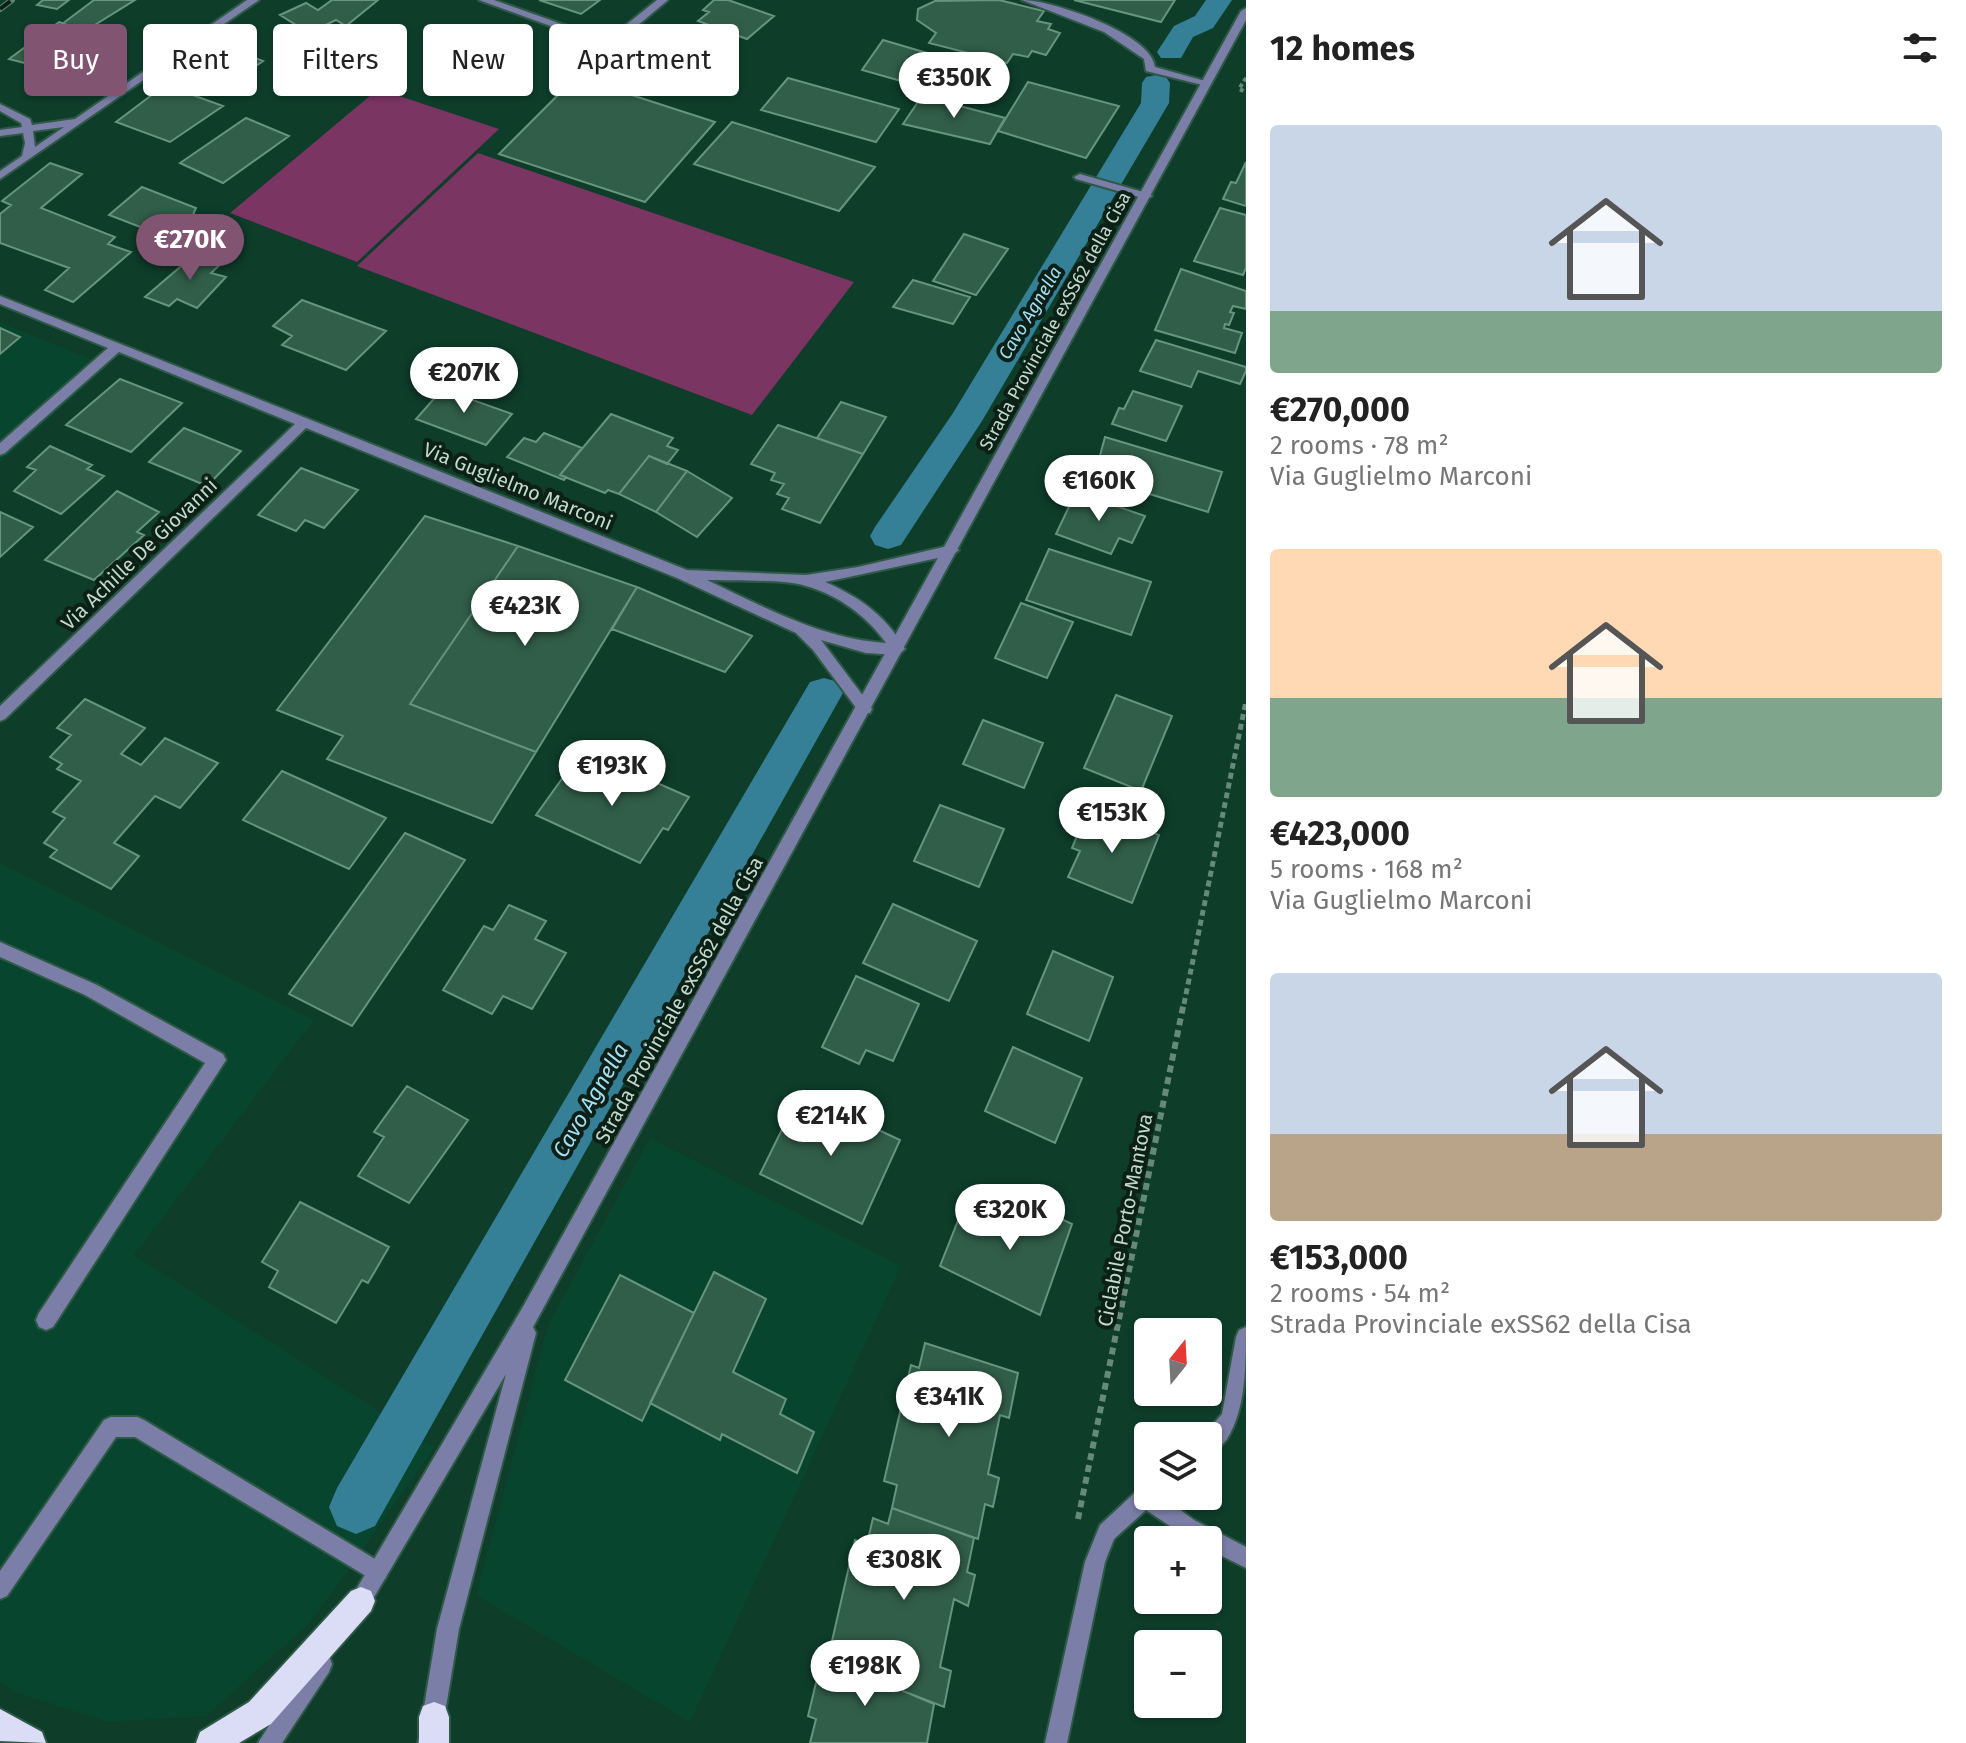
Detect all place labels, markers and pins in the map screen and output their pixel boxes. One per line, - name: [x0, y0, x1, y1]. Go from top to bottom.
- pin: €350K: [898, 52, 1010, 120]
- pin: €270K: [134, 214, 246, 282]
- pin: €207K: [408, 347, 520, 415]
- pin: €160K: [1043, 455, 1155, 523]
- pin: €423K: [469, 580, 581, 648]
- pin: €193K: [556, 740, 668, 808]
- pin: €153K: [1056, 787, 1168, 855]
- pin: €214K: [775, 1090, 887, 1158]
- pin: €320K: [954, 1184, 1066, 1252]
- pin: €341K: [893, 1371, 1005, 1439]
- pin: €308K: [848, 1534, 960, 1602]
- pin: €198K: [809, 1640, 921, 1708]

